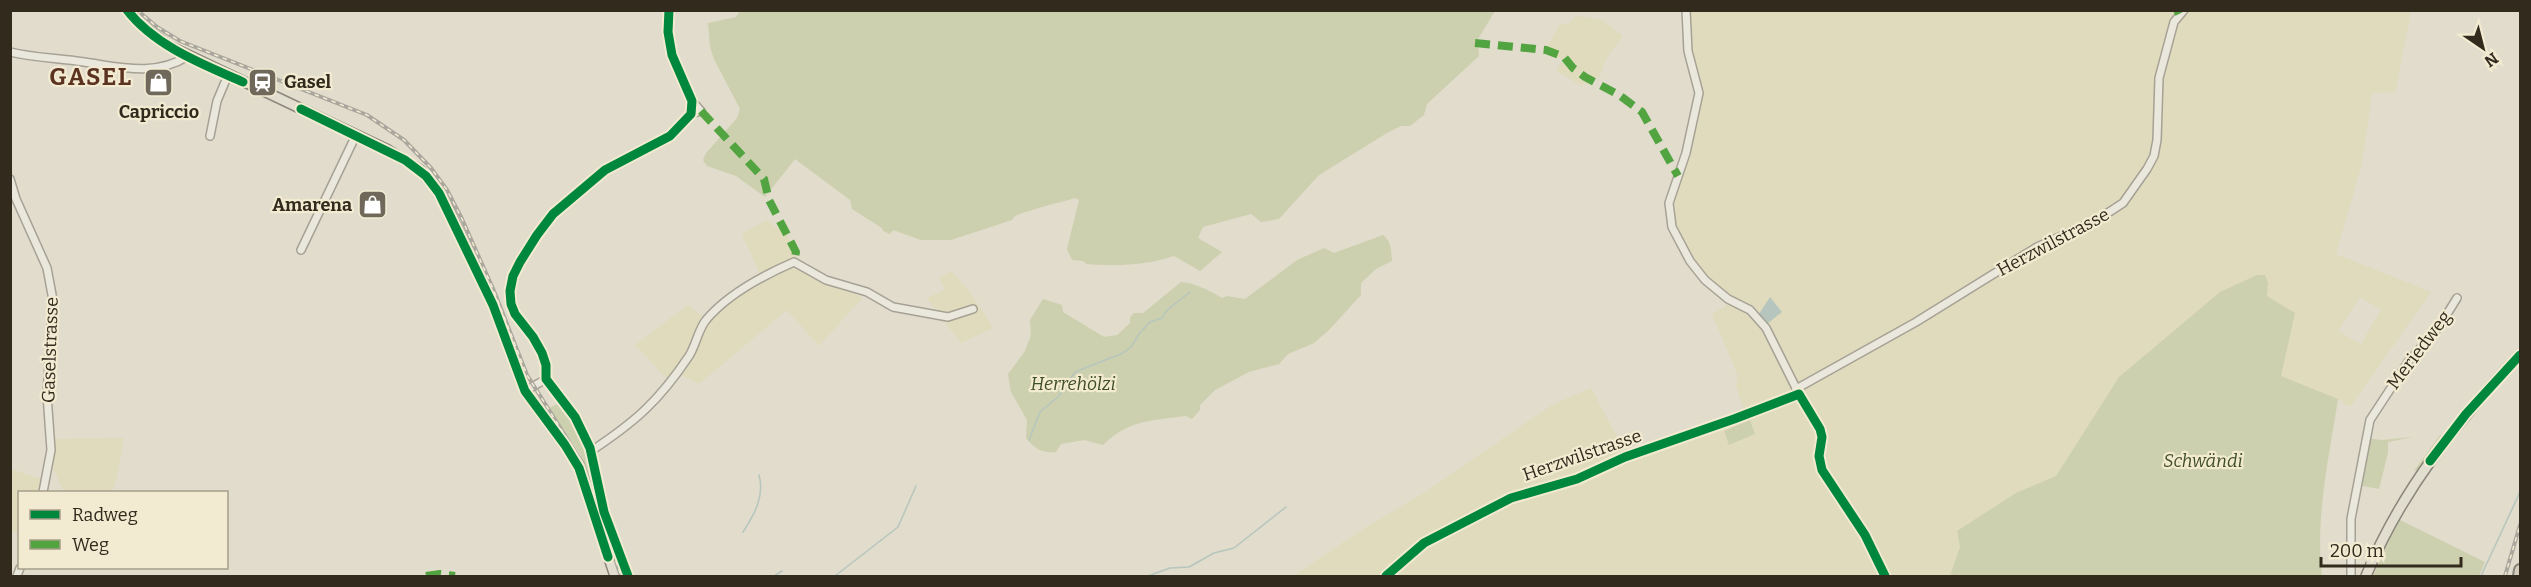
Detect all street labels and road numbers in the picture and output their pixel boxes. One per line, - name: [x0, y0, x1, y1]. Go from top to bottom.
- street label: Herzwilstrasse: [1993, 203, 2113, 281]
- street label: Gaselstrasse: [37, 297, 63, 403]
- street label: Meriedweg: [2382, 306, 2456, 394]
- street label: Herzwilstrasse: [1520, 424, 1644, 486]

